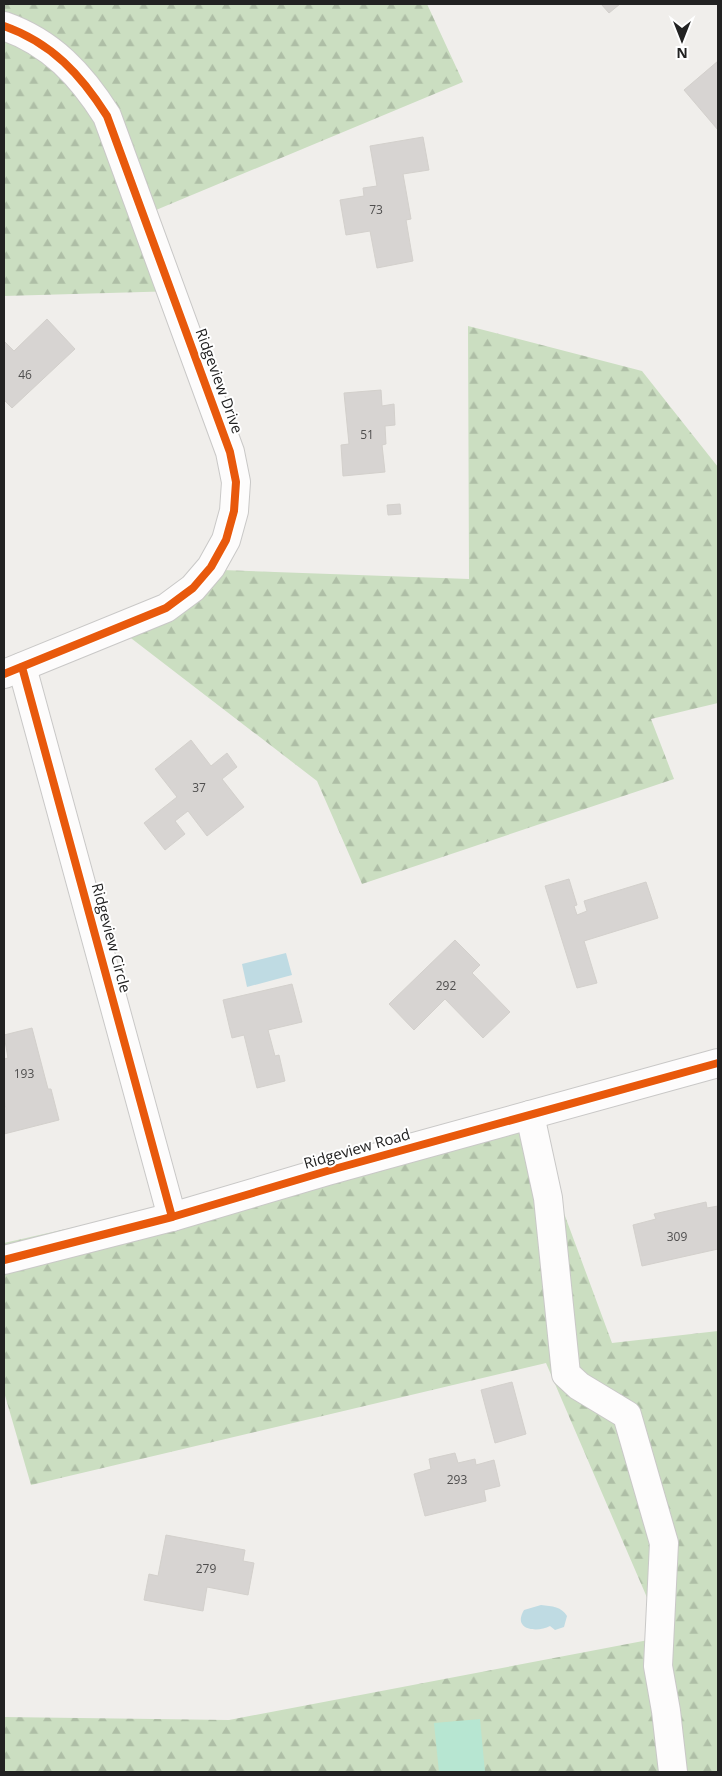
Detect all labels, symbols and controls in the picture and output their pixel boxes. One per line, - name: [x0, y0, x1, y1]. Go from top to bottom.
- north arrow: [657, 15, 707, 65]
- text: N: [676, 44, 688, 63]
- house number: 73: [369, 201, 383, 218]
- street label: Ridgeview Drive: [192, 325, 248, 436]
- house number: 46: [18, 366, 32, 383]
- house number: 51: [360, 426, 374, 443]
- house number: 37: [192, 779, 206, 796]
- street label: Ridgeview Circle: [88, 881, 136, 995]
- house number: 292: [436, 977, 456, 994]
- house number: 193: [14, 1065, 34, 1082]
- street label: Ridgeview Road: [301, 1123, 412, 1173]
- house number: 309: [667, 1228, 687, 1245]
- house number: 293: [447, 1471, 467, 1488]
- house number: 279: [196, 1560, 216, 1577]

